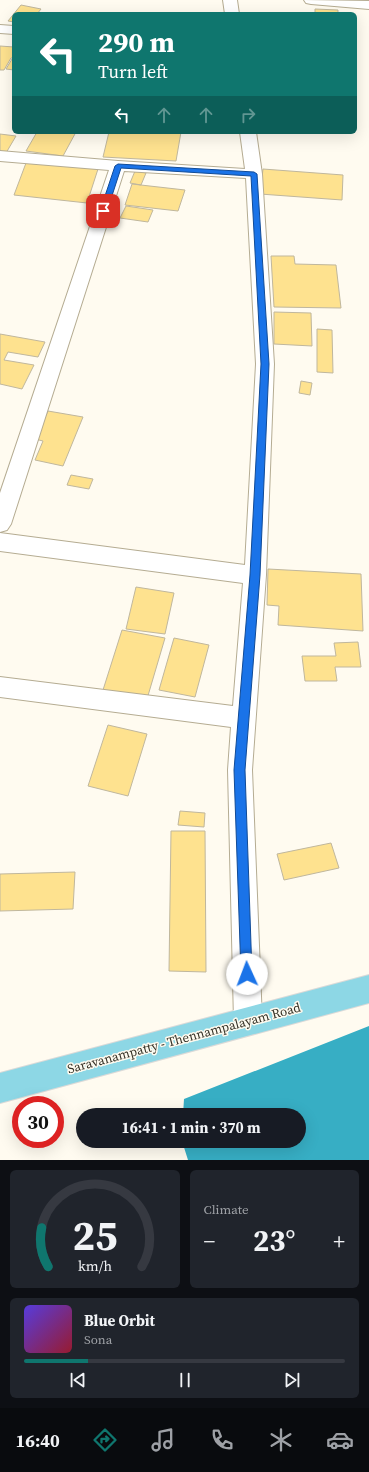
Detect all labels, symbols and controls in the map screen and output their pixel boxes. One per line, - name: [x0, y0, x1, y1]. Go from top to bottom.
- text: 290 m: [98, 23, 175, 61]
- icon: left: [32, 28, 84, 80]
- text: Turn left: [98, 59, 168, 84]
- icon: left: [111, 104, 133, 126]
- icon: ahead: [153, 104, 175, 126]
- icon: ahead: [195, 104, 217, 126]
- icon: right: [237, 104, 259, 126]
- pin: [86, 194, 120, 228]
- icon: arrive: [92, 200, 114, 222]
- position arrow: [226, 953, 268, 995]
- street label: Saravanampatty - Thennampalayam Road: [65, 998, 303, 1077]
- speed limit sign: 30: [12, 1096, 64, 1148]
- text: 16:41 · 1 min · 370 m: [122, 1117, 261, 1138]
- text: Climate: [204, 1201, 249, 1218]
- text: 25: [72, 1207, 117, 1264]
- text: 23°: [253, 1220, 295, 1261]
- text: −: [204, 1226, 215, 1256]
- text: +: [333, 1226, 345, 1256]
- text: km/h: [78, 1256, 112, 1276]
- text: Blue Orbit: [84, 1310, 155, 1331]
- text: Sona: [84, 1331, 112, 1348]
- icon: previous: [67, 1369, 89, 1391]
- icon: pause: [174, 1369, 196, 1391]
- icon: next: [281, 1369, 303, 1391]
- icon: directions: [91, 1426, 119, 1454]
- icon: music: [149, 1426, 177, 1454]
- icon: phone: [208, 1426, 236, 1454]
- icon: climate: [267, 1426, 295, 1454]
- icon: car: [326, 1426, 354, 1454]
- text: 16:40: [15, 1428, 60, 1453]

